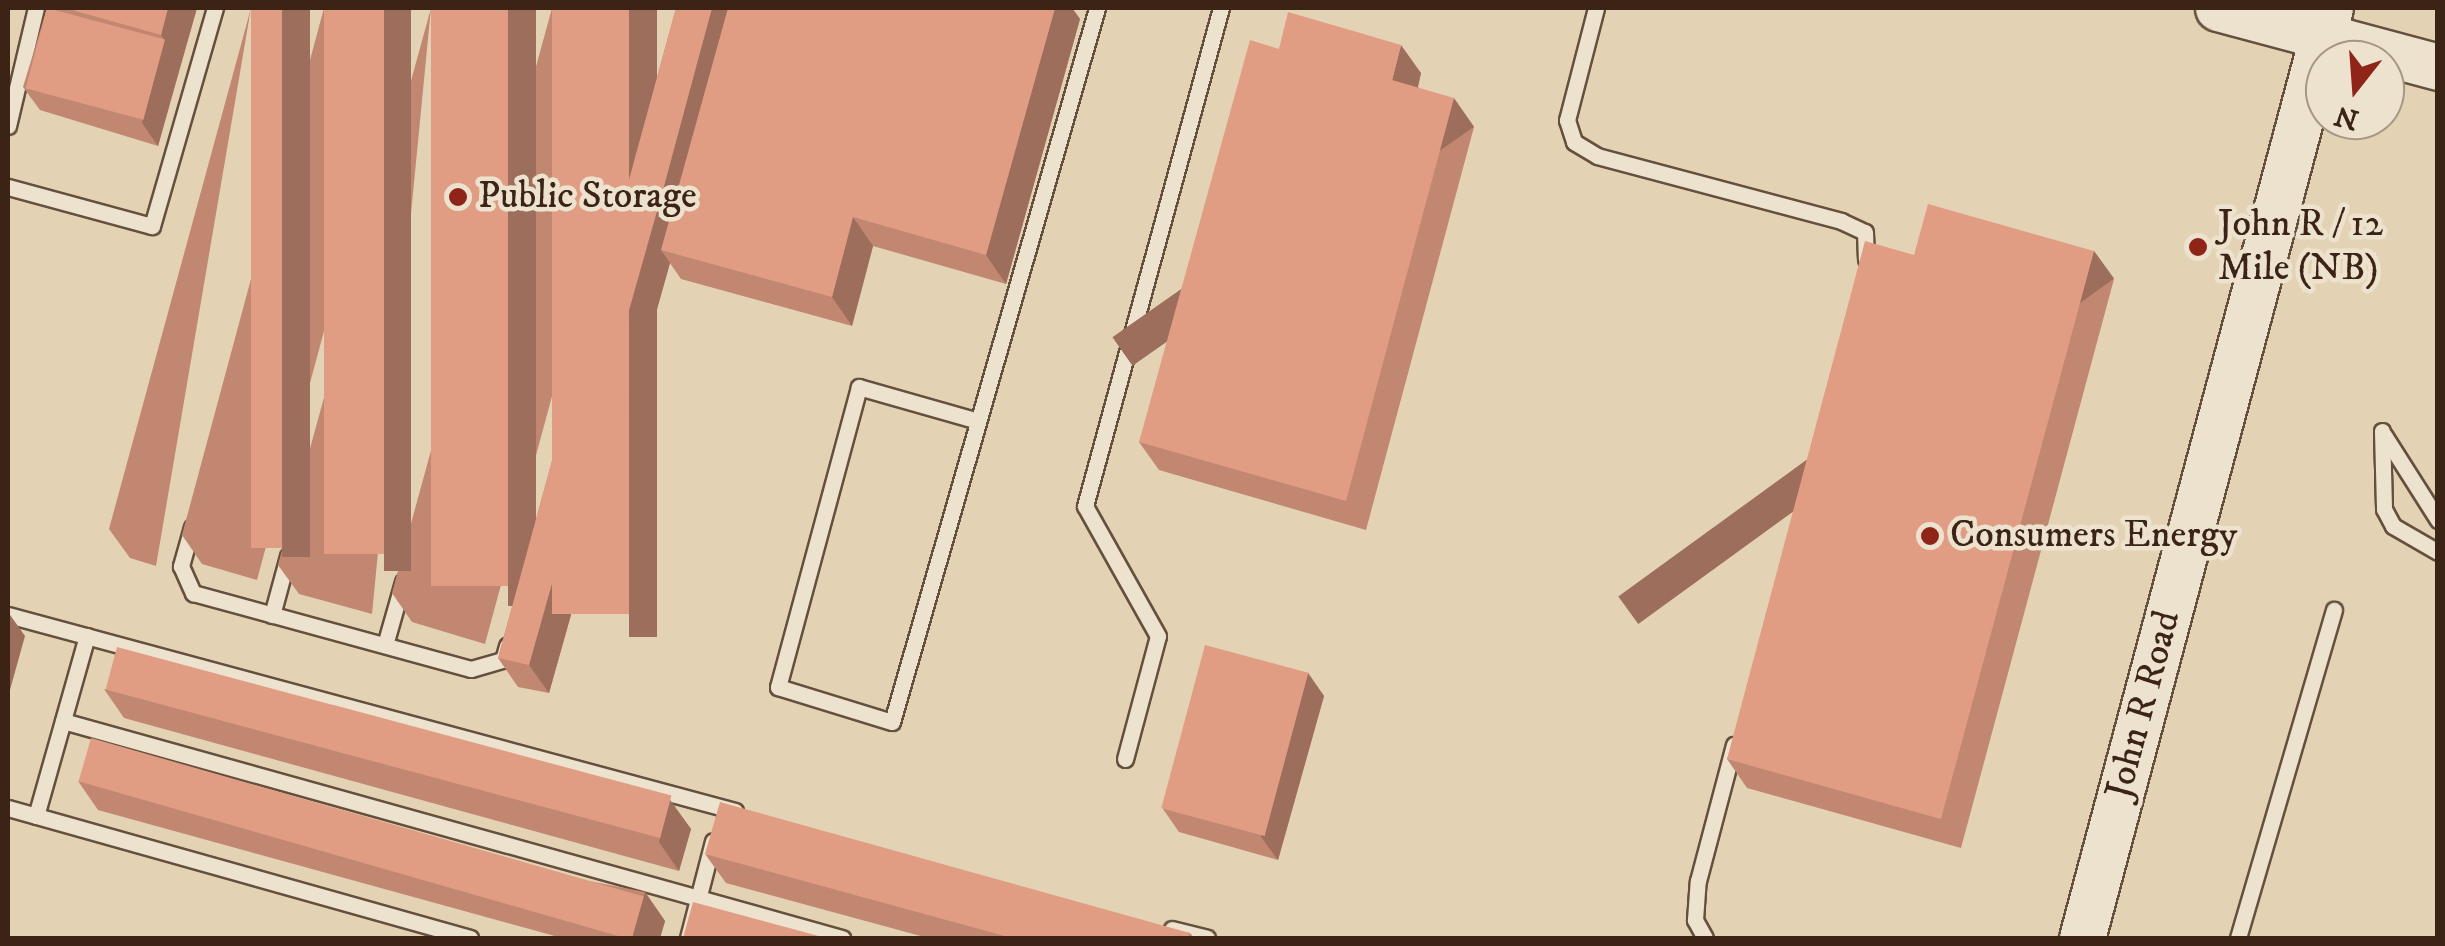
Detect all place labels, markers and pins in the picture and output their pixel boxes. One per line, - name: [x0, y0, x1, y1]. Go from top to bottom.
- place label: Public Storage: [478, 174, 697, 220]
- marker: Public Storage: [447, 186, 469, 208]
- place label: John R / 12 Mile (NB): [2218, 202, 2383, 292]
- marker: John R / 12 Mile (NB): [2187, 236, 2209, 258]
- place label: Consumers Energy: [1950, 513, 2237, 559]
- marker: Consumers Energy: [1919, 525, 1941, 547]

